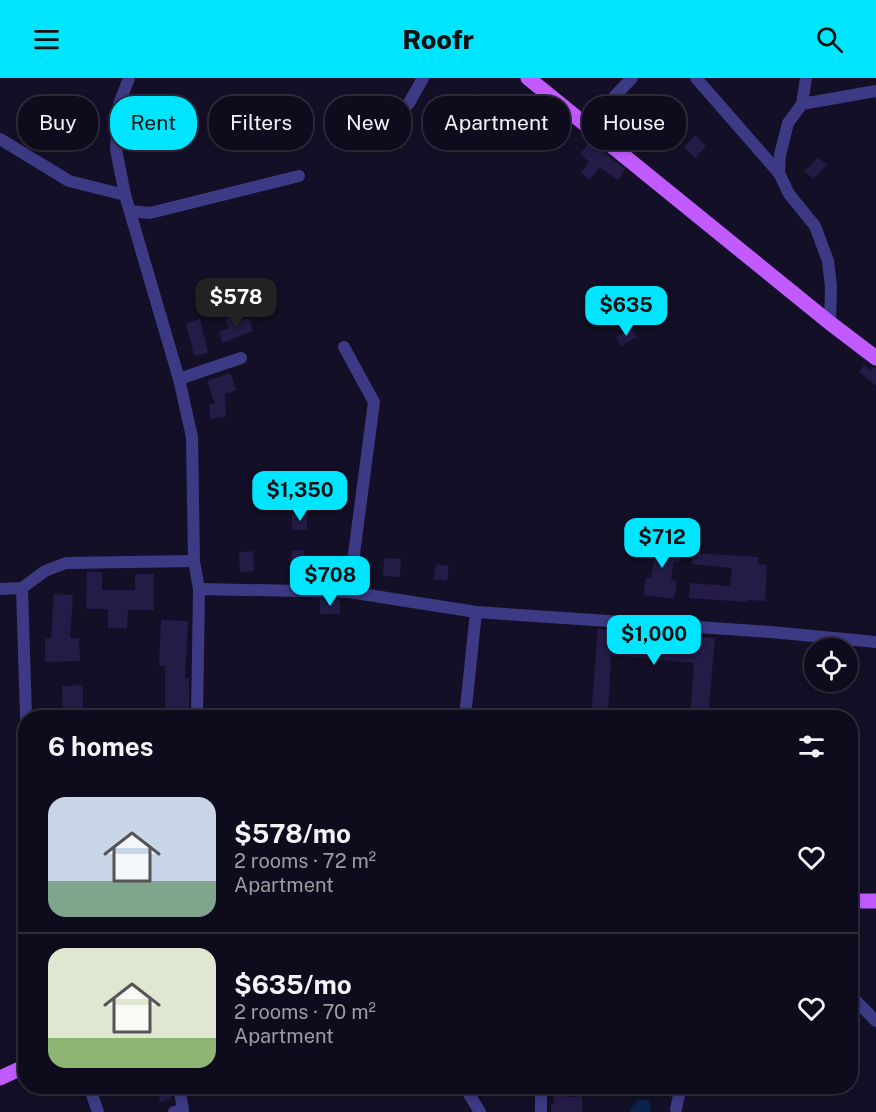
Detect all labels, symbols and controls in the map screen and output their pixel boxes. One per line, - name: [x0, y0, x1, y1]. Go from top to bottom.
- icon: menu: [30, 23, 63, 56]
- text: Roofr: [402, 23, 474, 55]
- icon: search: [813, 23, 846, 56]
- chip: Buy: [18, 96, 98, 150]
- chip: Rent: [110, 96, 197, 150]
- chip: Filters: [209, 96, 313, 150]
- chip: New: [325, 96, 411, 150]
- chip: Apartment: [423, 96, 570, 150]
- chip: House: [582, 96, 686, 150]
- pin: $578: [200, 278, 272, 329]
- text: $578: [210, 285, 262, 309]
- pin: $635: [590, 286, 662, 337]
- text: $635: [599, 293, 653, 317]
- pin: $1,350: [251, 471, 349, 522]
- text: $1,350: [266, 478, 334, 502]
- pin: $712: [626, 518, 698, 569]
- text: $712: [638, 525, 686, 549]
- pin: $708: [294, 556, 366, 607]
- text: $708: [304, 563, 356, 587]
- pin: $1,000: [605, 615, 703, 666]
- text: $1,000: [621, 622, 687, 646]
- map controls: [804, 638, 858, 692]
- button: locate: [804, 638, 858, 692]
- icon: filters: [795, 730, 828, 763]
- text: 6 homes: [48, 731, 153, 762]
- text: $578/mo: [234, 818, 351, 849]
- icon: home: [96, 821, 168, 893]
- icon: heart: [795, 841, 828, 874]
- text: 2 rooms · 72 m²: [234, 849, 376, 873]
- text: Apartment: [234, 873, 334, 897]
- text: $635/mo: [234, 969, 352, 1000]
- icon: home: [96, 972, 168, 1044]
- icon: heart: [795, 992, 828, 1025]
- text: 2 rooms · 70 m²: [234, 1000, 376, 1024]
- text: Apartment: [234, 1024, 334, 1048]

